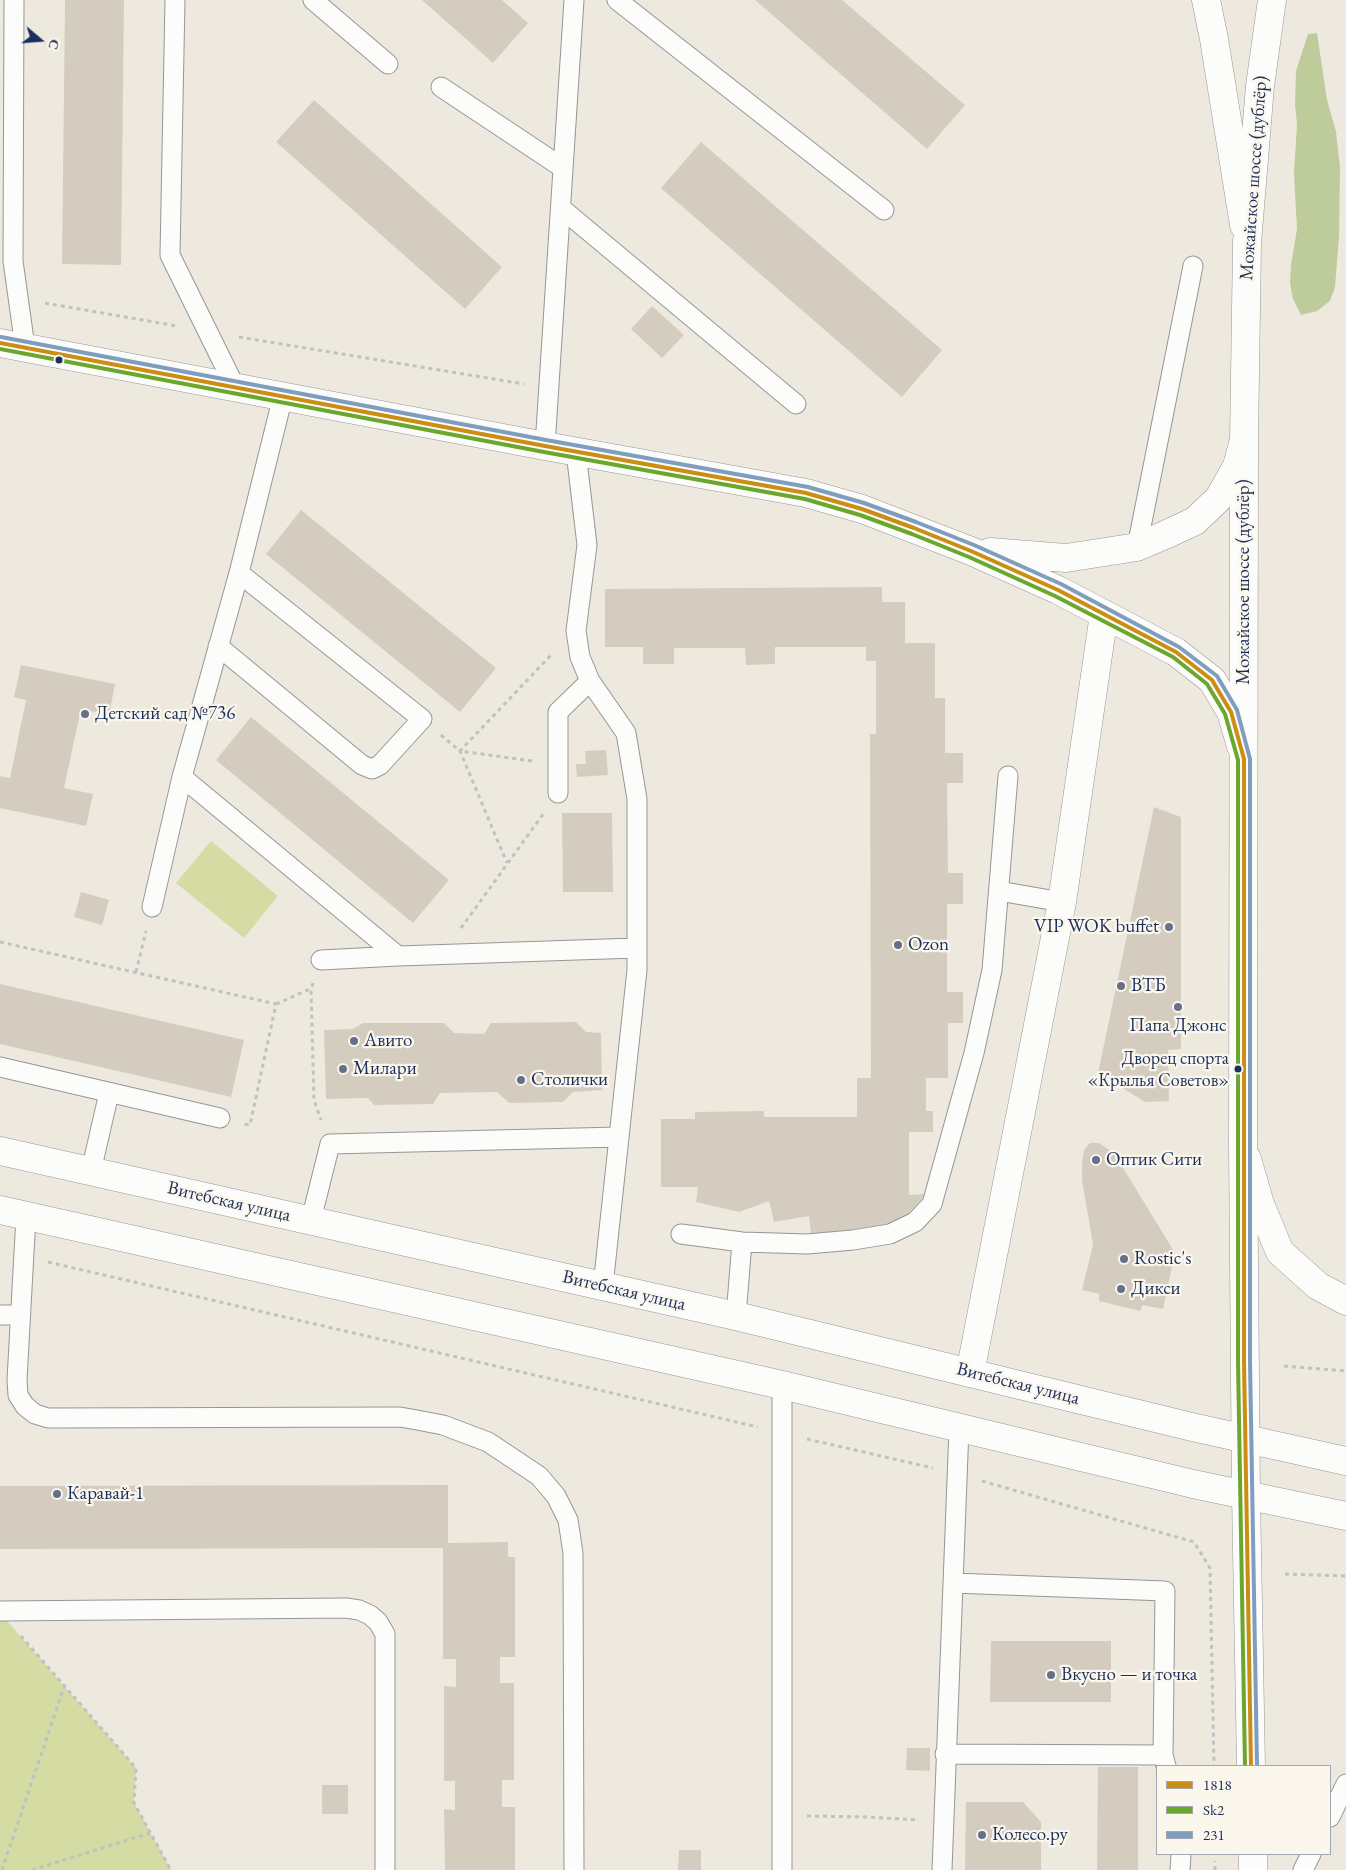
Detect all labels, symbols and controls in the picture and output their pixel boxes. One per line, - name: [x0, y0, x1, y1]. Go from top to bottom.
- north arrow: [15, 15, 65, 65]
- text: С: [44, 37, 64, 52]
- street label: Можайское шоссе (дублёр): [1235, 75, 1273, 281]
- unlabelled marker: [54, 355, 64, 365]
- street label: Можайское шоссе (дублёр): [1233, 479, 1255, 685]
- place label: Детский сад №736: [95, 703, 235, 725]
- marker: Детский сад №736: [79, 708, 91, 720]
- place label: VIP WOK buffet: [1034, 916, 1159, 938]
- marker: VIP WOK buffet: [1163, 921, 1175, 933]
- place label: Ozon: [908, 934, 949, 956]
- marker: Ozon: [892, 939, 904, 951]
- place label: ВТБ: [1131, 975, 1166, 997]
- marker: ВТБ: [1115, 980, 1127, 992]
- marker: Папа Джонс: [1172, 1001, 1184, 1013]
- place label: Папа Джонс: [1129, 1015, 1227, 1037]
- place label: Авито: [364, 1030, 412, 1052]
- marker: Авито: [348, 1035, 360, 1047]
- place label: Дворец спорта «Крылья Советов»: [1088, 1048, 1229, 1090]
- place label: Милари: [353, 1058, 417, 1080]
- marker: Милари: [337, 1063, 349, 1075]
- marker: Дворец спорта «Крылья Советов»: [1233, 1064, 1243, 1074]
- place label: Столички: [531, 1069, 608, 1091]
- marker: Столички: [515, 1074, 527, 1086]
- place label: Оптик Сити: [1106, 1149, 1202, 1171]
- marker: Оптик Сити: [1090, 1154, 1102, 1166]
- street label: Витебская улица: [165, 1177, 293, 1227]
- place label: Rostic's: [1134, 1248, 1191, 1270]
- marker: Rostic's: [1118, 1253, 1130, 1265]
- street label: Витебская улица: [560, 1266, 688, 1316]
- place label: Дикси: [1131, 1278, 1181, 1300]
- marker: Дикси: [1115, 1283, 1127, 1295]
- street label: Витебская улица: [954, 1358, 1082, 1410]
- place label: Каравай-1: [67, 1483, 144, 1505]
- marker: Каравай-1: [51, 1488, 63, 1500]
- place label: Вкусно — и точка: [1061, 1664, 1197, 1686]
- marker: Вкусно — и точка: [1045, 1669, 1057, 1681]
- legend: [1156, 1765, 1331, 1855]
- text: 1818: [1203, 1775, 1232, 1794]
- text: Sk2: [1203, 1800, 1224, 1819]
- place label: Колесо.ру: [992, 1824, 1068, 1846]
- text: 231: [1203, 1825, 1225, 1844]
- marker: Колесо.ру: [976, 1829, 988, 1841]

